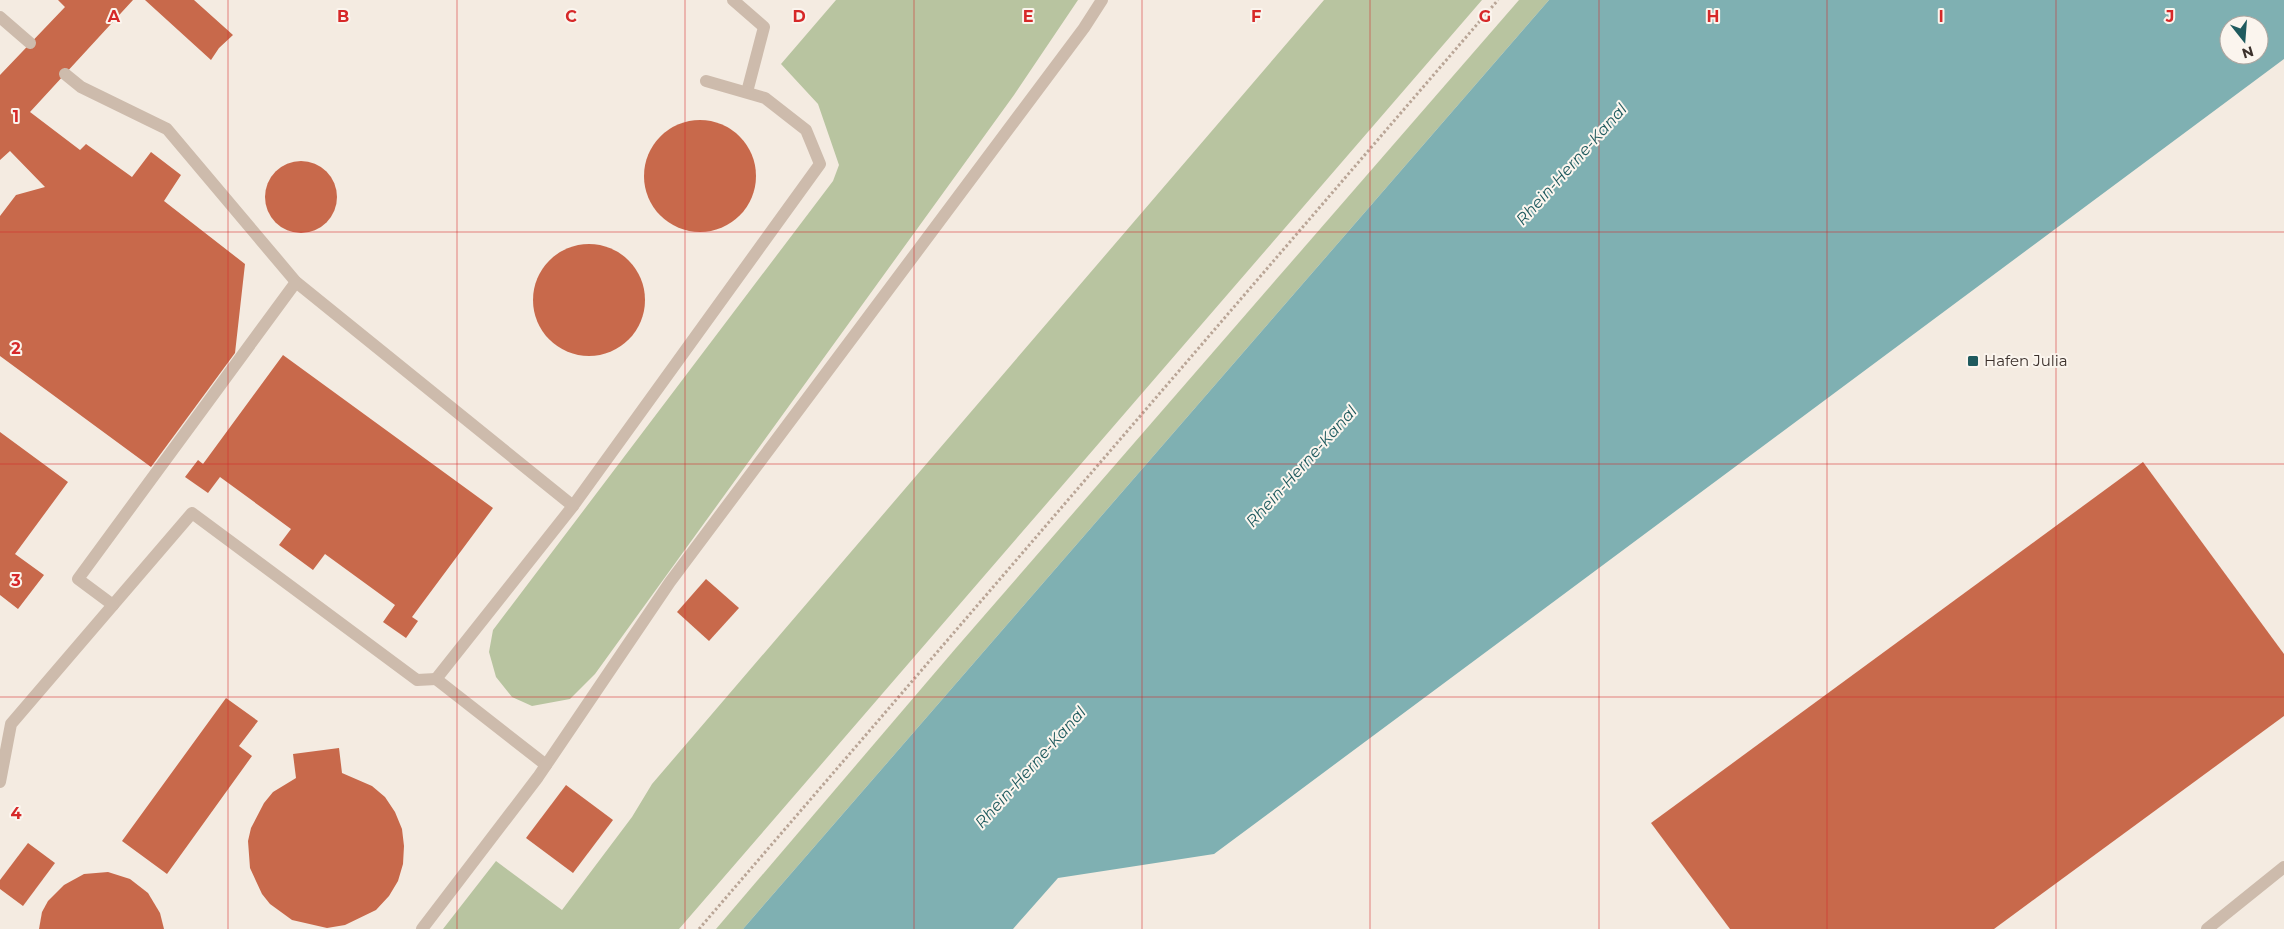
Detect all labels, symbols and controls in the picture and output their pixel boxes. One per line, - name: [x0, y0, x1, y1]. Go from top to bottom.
- text: A: [107, 7, 121, 26]
- text: B: [337, 7, 349, 26]
- text: C: [565, 7, 577, 26]
- text: D: [792, 7, 806, 26]
- text: E: [1023, 7, 1033, 26]
- text: F: [1251, 7, 1261, 26]
- text: G: [1479, 7, 1491, 26]
- text: H: [1707, 7, 1719, 26]
- text: I: [1938, 7, 1944, 26]
- text: J: [2165, 7, 2174, 26]
- north arrow: [2219, 15, 2269, 65]
- text: N: [2240, 42, 2256, 63]
- water label: Rhein-Herne-Kanal: [1512, 99, 1631, 229]
- text: 1: [13, 107, 19, 126]
- text: 2: [11, 339, 21, 358]
- place label: Hafen Julia: [1984, 351, 2068, 370]
- marker: Hafen Julia: [1966, 354, 1980, 368]
- water label: Rhein-Herne-Kanal: [1242, 401, 1361, 531]
- text: 3: [10, 571, 21, 590]
- water label: Rhein-Herne-Kanal: [971, 702, 1090, 832]
- text: 4: [10, 804, 22, 823]

